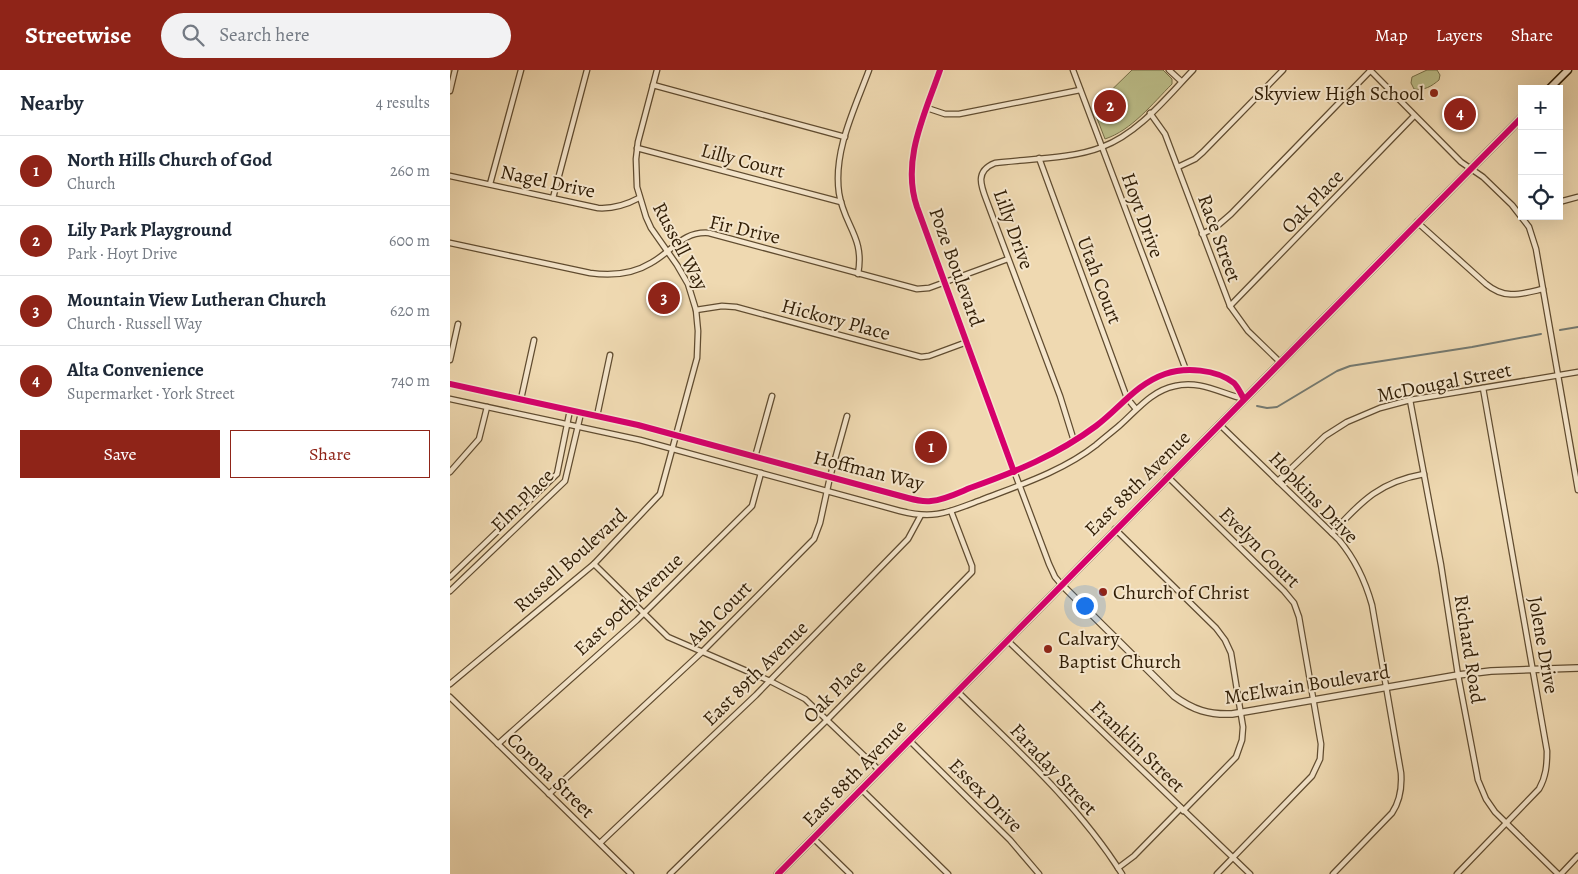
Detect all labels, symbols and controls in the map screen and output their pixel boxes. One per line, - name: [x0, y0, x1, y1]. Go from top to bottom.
- search box: [161, 13, 511, 58]
- text: Streetwise: [25, 19, 131, 51]
- icon: search: [179, 21, 207, 49]
- text: Search here: [219, 22, 310, 48]
- text: Map: [1375, 23, 1408, 47]
- text: Layers: [1436, 23, 1483, 47]
- text: Share: [1511, 23, 1553, 47]
- place label: Skyview High School: [1254, 80, 1424, 107]
- map controls: [1518, 85, 1563, 220]
- button: +: [1518, 85, 1563, 130]
- pin: 2: [1094, 87, 1126, 125]
- marker: Skyview High School: [1428, 87, 1440, 99]
- text: Nearby: [20, 89, 83, 117]
- text: 4 results: [376, 92, 430, 114]
- pin: 4: [1444, 95, 1476, 133]
- button: −: [1518, 130, 1563, 175]
- street label: Lilly Court: [698, 136, 788, 185]
- text: North Hills Church of God: [67, 147, 272, 173]
- street label: Nagel Drive: [498, 158, 598, 205]
- text: 1: [33, 160, 39, 182]
- text: 260 m: [390, 160, 430, 182]
- street label: Oak Place: [1275, 163, 1350, 239]
- street label: Hoyt Drive: [1115, 169, 1170, 261]
- text: Church: [67, 173, 116, 195]
- button: locate: [1518, 175, 1563, 220]
- street label: Lilly Drive: [987, 185, 1040, 273]
- street label: Race Street: [1191, 191, 1248, 286]
- street label: Russell Way: [646, 197, 716, 296]
- street label: Poze Boulevard: [923, 204, 991, 331]
- street label: Fir Drive: [707, 208, 783, 251]
- text: Lily Park Playground: [67, 217, 232, 243]
- text: 2: [32, 230, 40, 252]
- text: 600 m: [389, 230, 430, 252]
- street label: Utah Court: [1071, 233, 1129, 328]
- text: Park · Hoyt Drive: [67, 243, 178, 265]
- pin: 3: [648, 279, 680, 317]
- text: Mountain View Lutheran Church: [67, 287, 326, 313]
- street label: Hickory Place: [778, 292, 893, 347]
- text: 3: [33, 300, 39, 322]
- text: 620 m: [390, 300, 430, 322]
- text: Church · Russell Way: [67, 313, 202, 335]
- street label: McDougal Street: [1375, 356, 1514, 409]
- text: Alta Convenience: [67, 357, 204, 383]
- text: 4: [32, 370, 40, 392]
- text: 740 m: [391, 370, 430, 392]
- text: Supermarket · York Street: [67, 383, 235, 405]
- street label: East 88th Avenue: [1078, 424, 1196, 542]
- pin: 1: [915, 428, 947, 466]
- button: Save: [20, 430, 220, 478]
- button: Share: [230, 430, 430, 478]
- street label: Hoffman Way: [811, 444, 928, 498]
- street label: Hopkins Drive: [1263, 445, 1365, 549]
- street label: Elm Place: [485, 463, 560, 538]
- street label: Evelyn Court: [1213, 501, 1306, 594]
- street label: Russell Boulevard: [508, 502, 633, 618]
- street label: East 90th Avenue: [568, 547, 689, 662]
- street label: Ash Court: [680, 575, 758, 652]
- place label: Church of Christ: [1113, 579, 1250, 606]
- marker: Church of Christ: [1097, 586, 1109, 598]
- your location: [1072, 593, 1098, 619]
- street label: Richard Road: [1448, 593, 1491, 706]
- street label: Jolene Drive: [1522, 594, 1565, 696]
- street label: East 89th Avenue: [697, 615, 814, 732]
- place label: Calvary Baptist Church: [1058, 625, 1182, 675]
- marker: Calvary Baptist Church: [1042, 643, 1054, 655]
- street label: Oak Place: [797, 654, 872, 729]
- street label: McElwain Boulevard: [1222, 658, 1392, 711]
- street label: Franklin Street: [1084, 694, 1191, 799]
- street label: East 88th Avenue: [796, 714, 913, 833]
- street label: Faraday Street: [1004, 717, 1104, 822]
- street label: Corona Street: [501, 726, 601, 825]
- street label: Essex Drive: [943, 752, 1029, 838]

